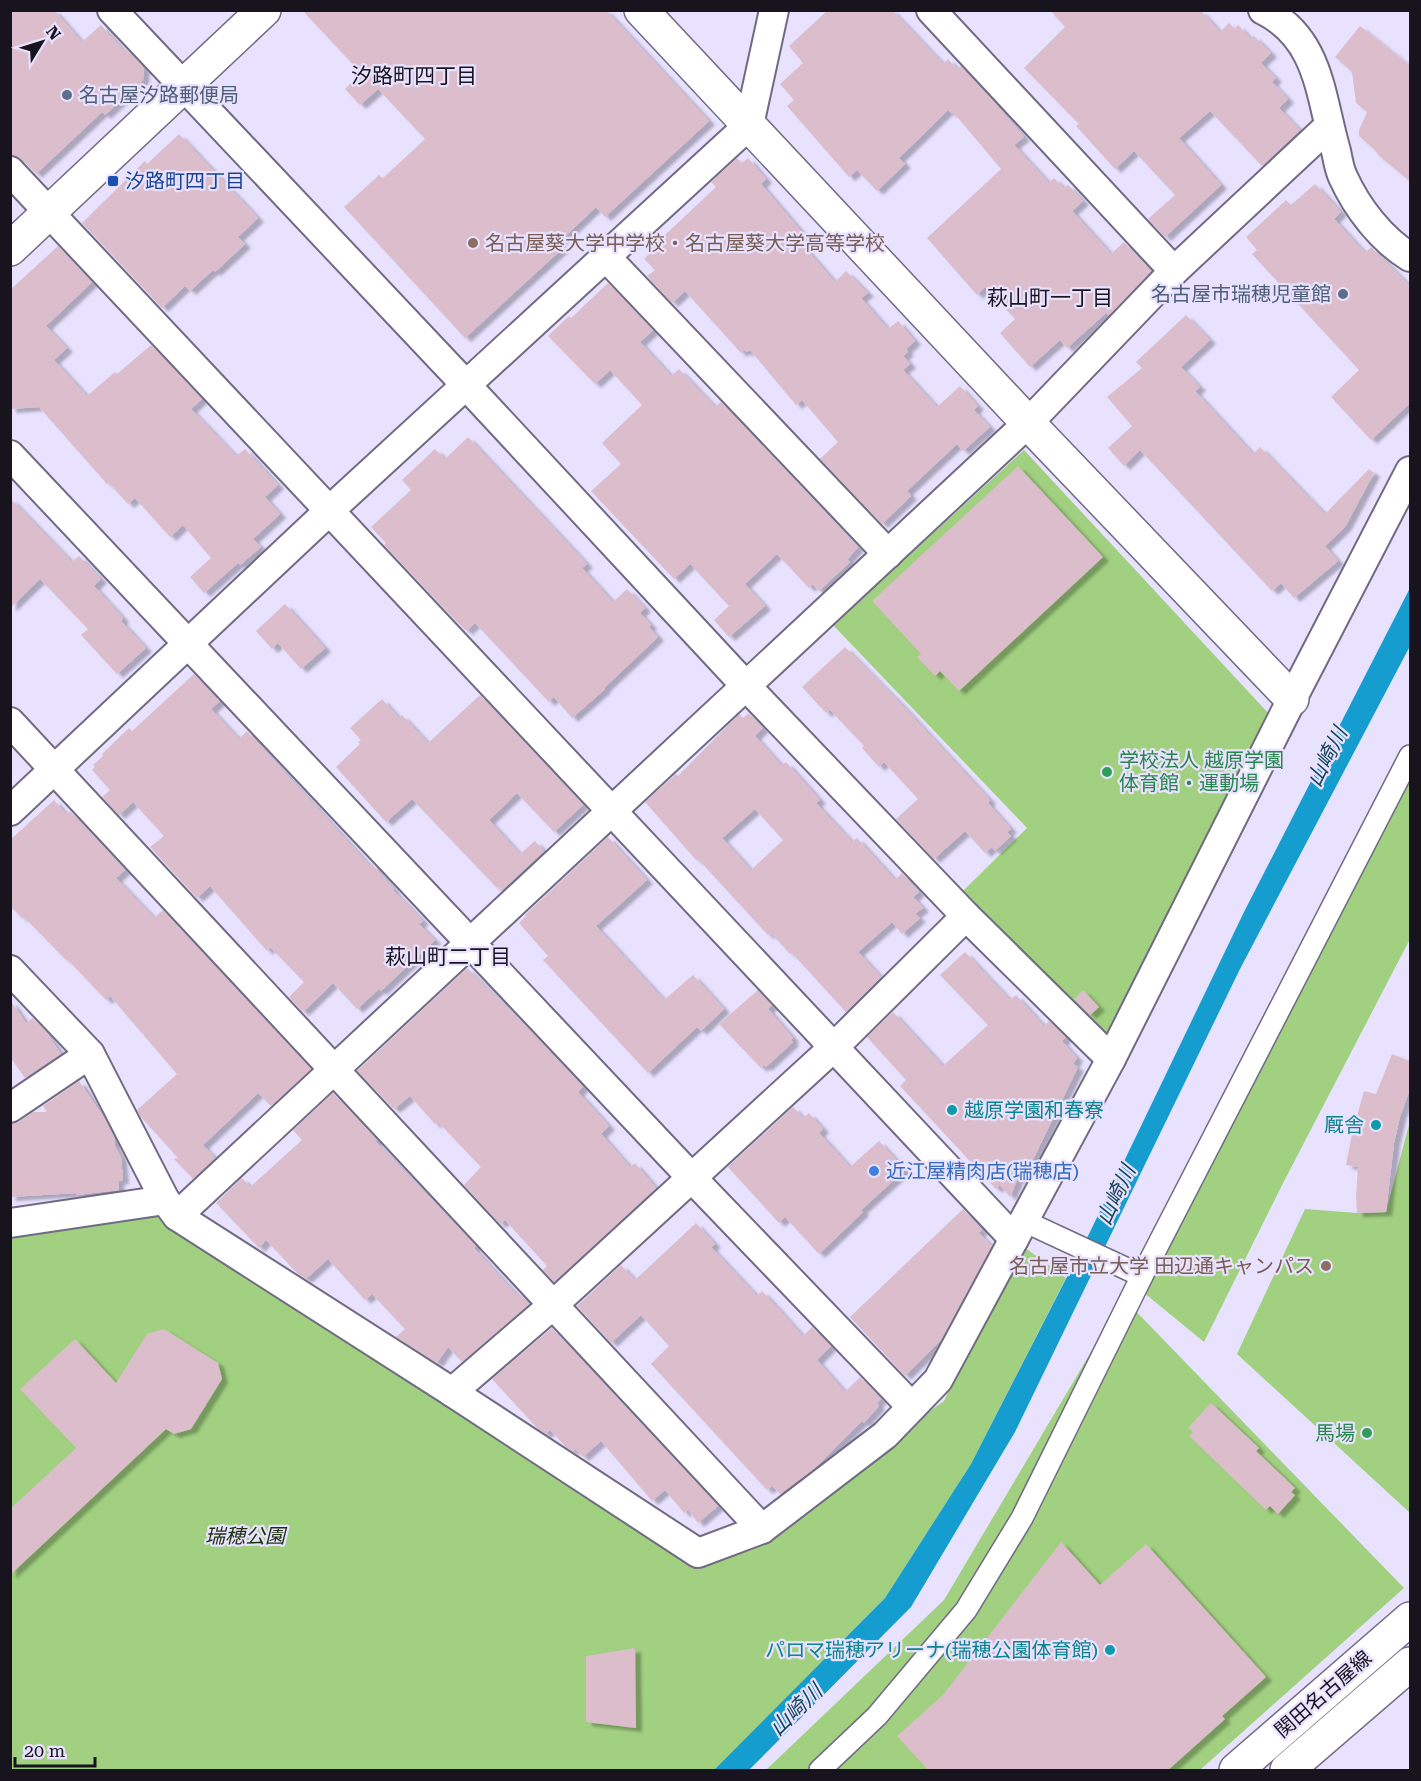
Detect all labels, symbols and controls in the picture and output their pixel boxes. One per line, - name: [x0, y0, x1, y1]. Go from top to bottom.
- north arrow: [12, 12, 72, 72]
- text: N: [42, 22, 65, 44]
- district label: 汐路町四丁目: [351, 64, 477, 88]
- place label: 名古屋汐路郵便局: [79, 83, 239, 107]
- marker: 名古屋汐路郵便局: [60, 88, 74, 102]
- place label: 汐路町四丁目: [125, 169, 245, 193]
- marker: 汐路町四丁目: [106, 174, 120, 188]
- place label: 名古屋葵大学中学校・名古屋葵大学高等学校: [485, 231, 885, 255]
- marker: 名古屋葵大学中学校・名古屋葵大学高等学校: [466, 236, 480, 250]
- place label: 名古屋市瑞穂児童館: [1151, 282, 1331, 306]
- district label: 萩山町一丁目: [987, 286, 1113, 310]
- marker: 名古屋市瑞穂児童館: [1336, 287, 1350, 301]
- water label: 山崎川: [1302, 722, 1353, 791]
- place label: 学校法人 越原学園 体育館・運動場: [1119, 748, 1284, 795]
- marker: 学校法人 越原学園 体育館・運動場: [1100, 765, 1114, 779]
- district label: 萩山町二丁目: [385, 945, 511, 969]
- place label: 越原学園和春寮: [964, 1098, 1104, 1122]
- marker: 越原学園和春寮: [945, 1103, 959, 1117]
- place label: 厩舎: [1324, 1113, 1364, 1137]
- marker: 厩舎: [1369, 1118, 1383, 1132]
- place label: 近江屋精肉店(瑞穂店): [886, 1159, 1079, 1183]
- water label: 山崎川: [1092, 1160, 1141, 1229]
- marker: 近江屋精肉店(瑞穂店): [867, 1164, 881, 1178]
- place label: 名古屋市立大学 田辺通キャンパス: [1009, 1254, 1314, 1278]
- marker: 名古屋市立大学 田辺通キャンパス: [1319, 1259, 1333, 1273]
- place label: 馬場: [1315, 1421, 1355, 1445]
- marker: 馬場: [1360, 1426, 1374, 1440]
- park label: 瑞穂公園: [205, 1524, 288, 1548]
- place label: パロマ瑞穂アリーナ(瑞穂公園体育館): [765, 1638, 1098, 1662]
- marker: パロマ瑞穂アリーナ(瑞穂公園体育館): [1103, 1643, 1117, 1657]
- street label: 関田名古屋線: [1270, 1646, 1376, 1742]
- water label: 山崎川: [765, 1678, 828, 1741]
- scale bar: [15, 1730, 94, 1768]
- text: 20 m: [24, 1740, 65, 1761]

